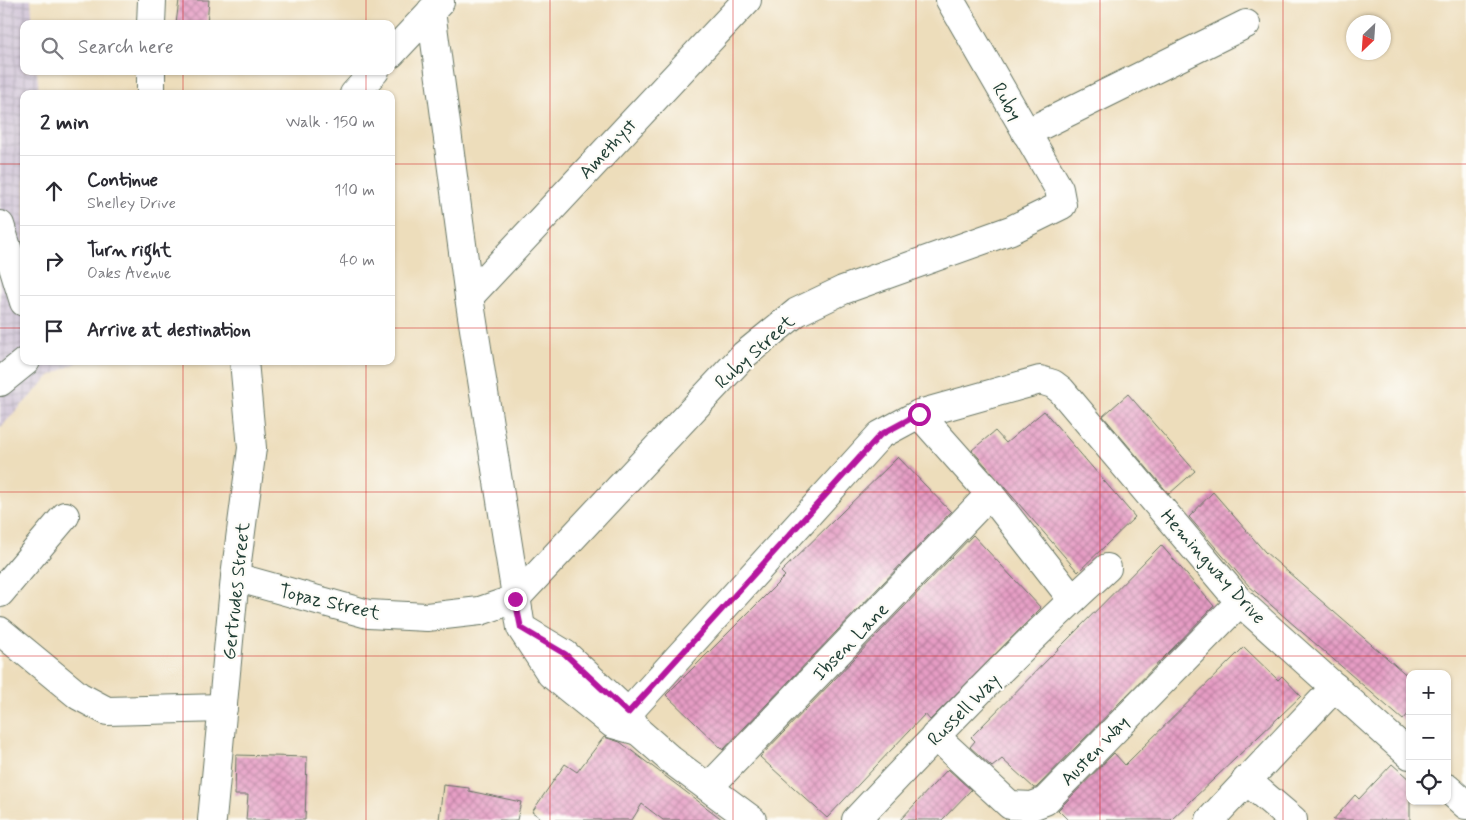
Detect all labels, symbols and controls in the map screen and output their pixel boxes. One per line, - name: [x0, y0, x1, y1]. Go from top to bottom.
- north arrow: [1346, 15, 1391, 60]
- search box: [20, 20, 395, 75]
- icon: search: [38, 34, 66, 62]
- text: Search here: [78, 35, 174, 60]
- street label: Ruby: [986, 78, 1028, 125]
- text: 2 min: [40, 109, 89, 137]
- text: Walk · 150 m: [286, 112, 375, 133]
- street label: Amethyst: [574, 113, 643, 185]
- text: Continue: [87, 168, 158, 193]
- icon: ahead: [40, 177, 68, 205]
- text: 110 m: [334, 180, 375, 201]
- text: Shelley Drive: [87, 193, 176, 214]
- text: Turn right: [87, 238, 171, 263]
- icon: right: [40, 247, 68, 275]
- text: 40 m: [339, 250, 375, 271]
- text: Oaks Avenue: [87, 263, 171, 284]
- street label: Ruby Street: [710, 310, 800, 395]
- icon: arrive: [40, 317, 68, 345]
- text: Arrive at destination: [87, 318, 251, 343]
- route start: [908, 403, 931, 426]
- street label: Hemingway Drive: [1154, 504, 1271, 630]
- street label: Gertrudes Street: [217, 521, 256, 661]
- street label: Topaz Street: [277, 579, 383, 626]
- route end: [504, 588, 527, 611]
- street label: Ibsen Lane: [808, 598, 895, 687]
- street label: Russell Way: [922, 668, 1006, 752]
- map controls: [1406, 670, 1451, 805]
- button: +: [1406, 670, 1451, 715]
- street label: Austen Way: [1055, 710, 1135, 792]
- button: −: [1406, 715, 1451, 760]
- button: locate: [1406, 760, 1451, 805]

